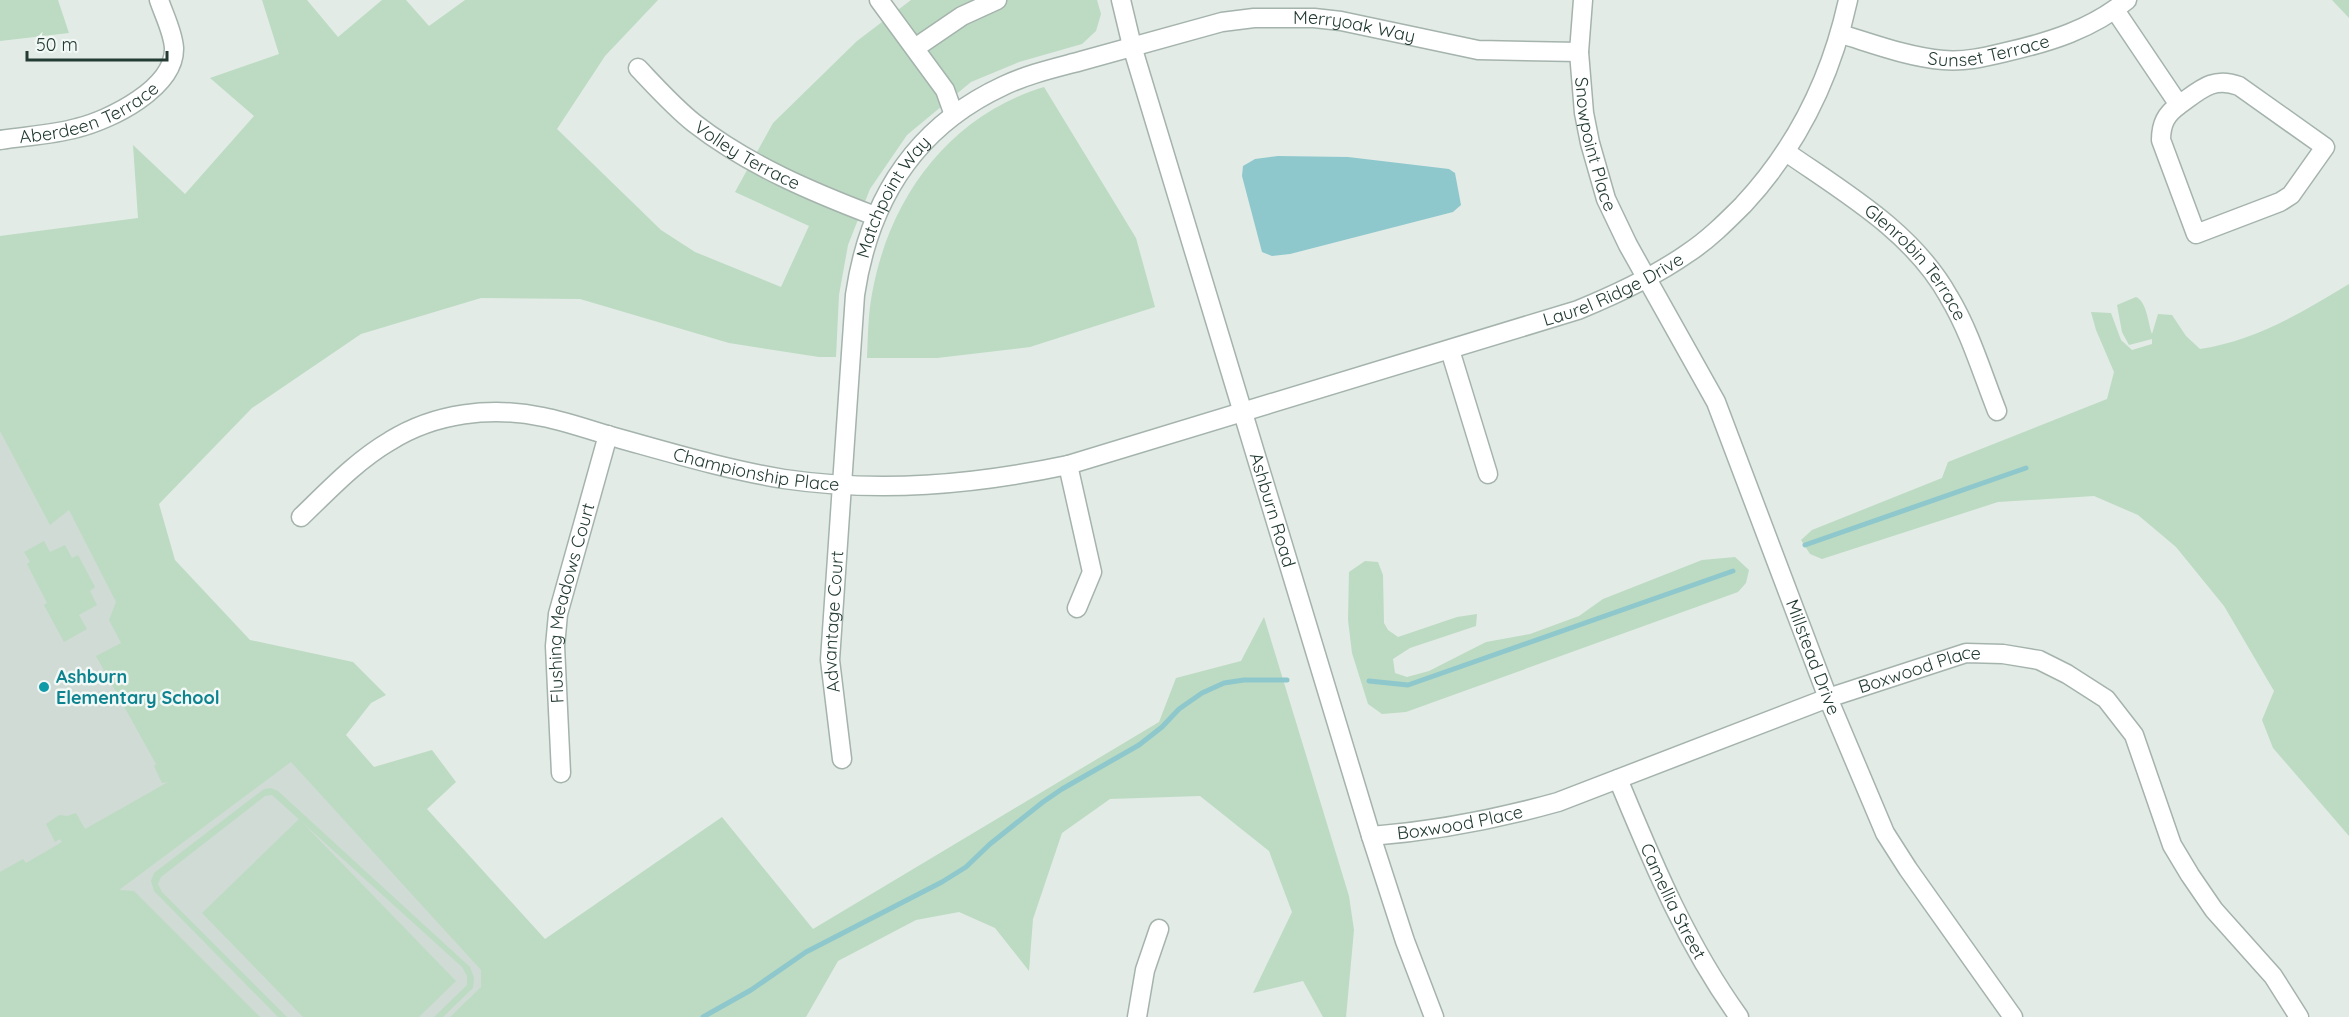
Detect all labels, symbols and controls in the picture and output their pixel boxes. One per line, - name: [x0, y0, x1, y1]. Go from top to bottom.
- street label: Merryoak Way: [1293, 6, 1418, 47]
- scale bar: [27, 24, 166, 62]
- street label: Sunset Terrace: [1926, 29, 2052, 71]
- text: 50 m: [36, 33, 78, 56]
- street label: Snowpoint Place: [1570, 76, 1622, 215]
- street label: Aberdeen Terrace: [18, 77, 163, 148]
- street label: Volley Terrace: [690, 115, 804, 195]
- street label: Matchpoint Way: [851, 131, 935, 261]
- street label: Glenrobin Terrace: [1860, 199, 1972, 324]
- street label: Laurel Ridge Drive: [1540, 247, 1688, 331]
- street label: Championship Place: [671, 442, 840, 496]
- street label: Ashburn Road: [1245, 450, 1301, 570]
- street label: Flushing Meadows Court: [543, 500, 599, 704]
- street label: Advantage Court: [818, 550, 848, 694]
- street label: Millstead Drive: [1781, 596, 1846, 718]
- street label: Boxwood Place: [1855, 641, 1981, 698]
- place label: Ashburn Elementary School: [56, 665, 220, 709]
- marker: Ashburn Elementary School: [37, 680, 51, 694]
- street label: Boxwood Place: [1396, 800, 1525, 844]
- street label: Camellia Street: [1635, 839, 1711, 963]

